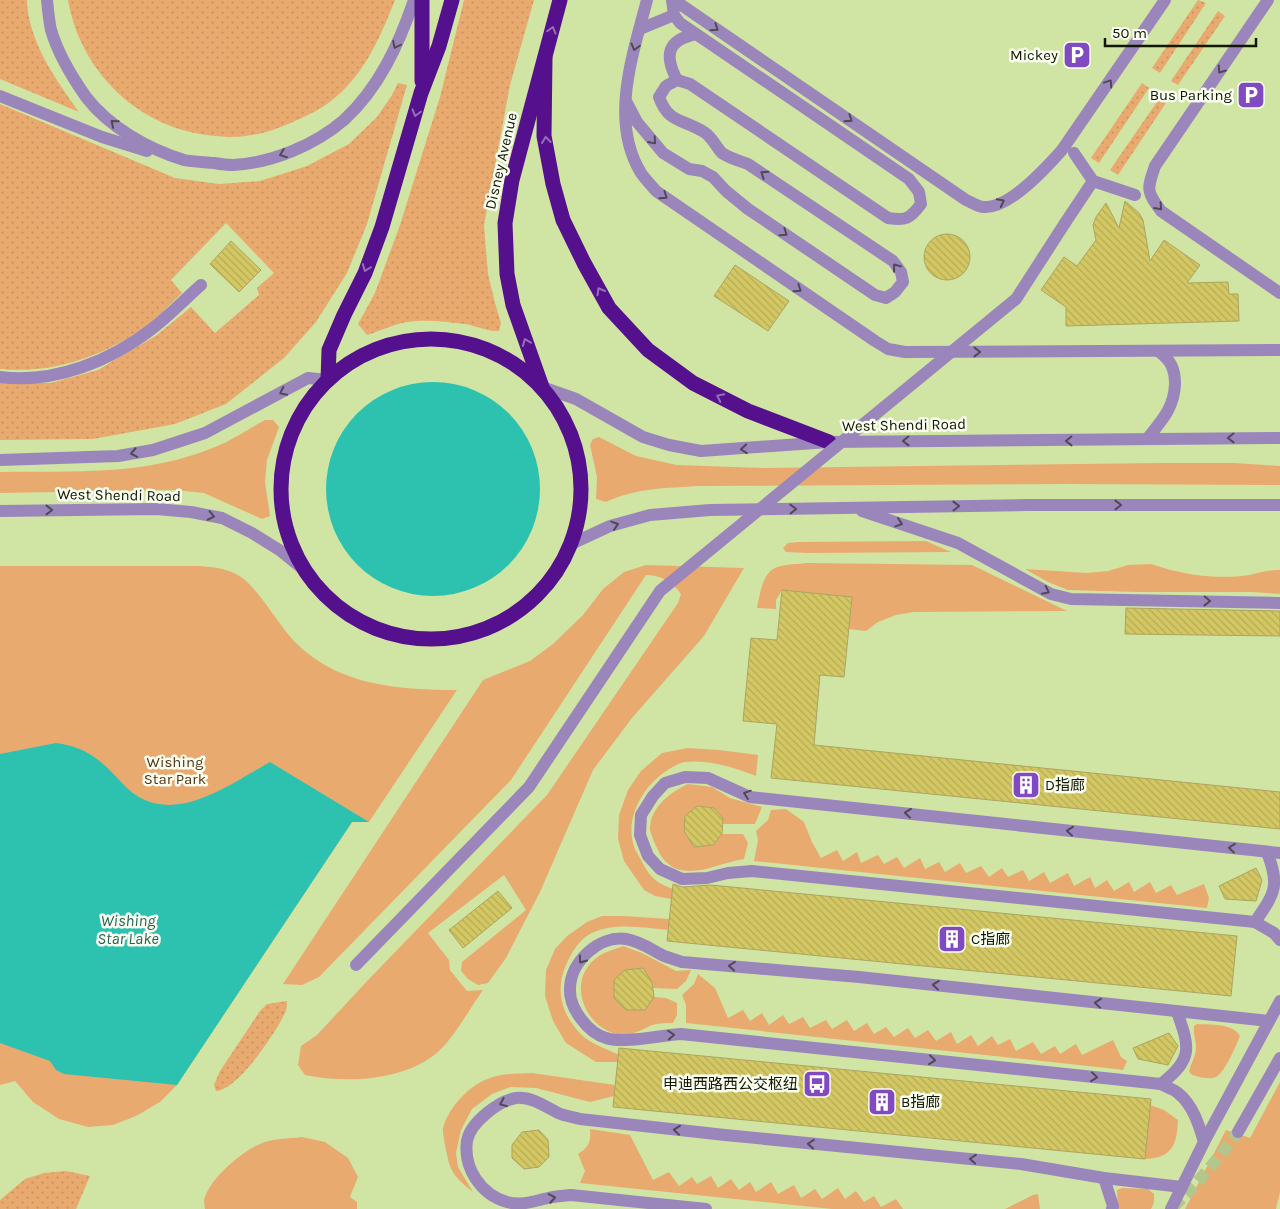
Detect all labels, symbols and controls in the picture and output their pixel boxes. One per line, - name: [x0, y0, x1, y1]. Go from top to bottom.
- scale bar: [1105, 15, 1256, 47]
- one-way arrow: [709, 21, 718, 31]
- text: 50 m: [1112, 24, 1147, 42]
- one-way arrow: [546, 26, 557, 35]
- one-way arrow: [392, 40, 402, 49]
- parking icon: Mickey: [1062, 40, 1092, 70]
- one-way arrow: [630, 43, 641, 52]
- place label: Mickey: [1010, 46, 1058, 64]
- one-way arrow: [1218, 64, 1227, 74]
- one-way arrow: [1103, 80, 1112, 89]
- parking icon: Bus Parking: [1236, 80, 1266, 110]
- place label: Bus Parking: [1150, 86, 1233, 104]
- one-way arrow: [411, 108, 421, 117]
- street label: Disney Avenue: [481, 111, 521, 211]
- one-way arrow: [843, 113, 853, 122]
- one-way arrow: [111, 121, 120, 129]
- one-way arrow: [541, 135, 551, 144]
- one-way arrow: [647, 136, 656, 145]
- one-way arrow: [279, 148, 288, 159]
- one-way arrow: [760, 171, 769, 180]
- one-way arrow: [658, 190, 668, 199]
- one-way arrow: [996, 198, 1005, 208]
- one-way arrow: [1153, 202, 1162, 211]
- one-way arrow: [778, 227, 788, 236]
- one-way arrow: [362, 263, 373, 272]
- one-way arrow: [893, 263, 902, 273]
- one-way arrow: [792, 282, 801, 292]
- one-way arrow: [596, 288, 606, 297]
- one-way arrow: [522, 338, 532, 346]
- one-way arrow: [973, 347, 981, 357]
- one-way arrow: [279, 385, 288, 396]
- one-way arrow: [716, 393, 725, 403]
- street label: West Shendi Road: [842, 415, 966, 435]
- one-way arrow: [1227, 433, 1235, 443]
- one-way arrow: [902, 436, 910, 446]
- one-way arrow: [1065, 436, 1072, 446]
- one-way arrow: [740, 443, 748, 454]
- one-way arrow: [129, 448, 138, 458]
- street label: West Shendi Road: [57, 485, 181, 505]
- one-way arrow: [1115, 500, 1123, 510]
- one-way arrow: [952, 501, 960, 512]
- one-way arrow: [790, 504, 798, 514]
- one-way arrow: [45, 505, 53, 515]
- one-way arrow: [206, 510, 215, 521]
- one-way arrow: [895, 518, 903, 528]
- one-way arrow: [611, 521, 619, 531]
- one-way arrow: [1041, 585, 1050, 595]
- one-way arrow: [1204, 596, 1211, 606]
- park label: Wishing Star Park: [144, 753, 206, 788]
- building icon: D指廊: [1011, 770, 1041, 800]
- place label: D指廊: [1045, 776, 1085, 794]
- one-way arrow: [743, 790, 752, 800]
- one-way arrow: [904, 808, 912, 819]
- one-way arrow: [1066, 826, 1074, 837]
- one-way arrow: [1227, 843, 1235, 854]
- water label: Wishing Star Lake: [97, 911, 159, 948]
- building icon: C指廊: [937, 924, 967, 954]
- place label: C指廊: [971, 930, 1010, 948]
- one-way arrow: [579, 954, 588, 964]
- one-way arrow: [728, 961, 736, 972]
- one-way arrow: [932, 980, 940, 991]
- one-way arrow: [1093, 998, 1101, 1009]
- one-way arrow: [667, 1029, 675, 1040]
- one-way arrow: [928, 1054, 936, 1065]
- bus stop icon: 申迪西路西公交枢纽: [802, 1069, 832, 1099]
- one-way arrow: [1090, 1071, 1098, 1082]
- place label: 申迪西路西公交枢纽: [663, 1075, 798, 1093]
- building icon: B指廊: [867, 1087, 897, 1117]
- place label: B指廊: [901, 1093, 940, 1111]
- one-way arrow: [499, 1097, 508, 1108]
- one-way arrow: [673, 1125, 681, 1136]
- one-way arrow: [807, 1138, 815, 1149]
- one-way arrow: [968, 1154, 976, 1165]
- one-way arrow: [548, 1193, 557, 1203]

